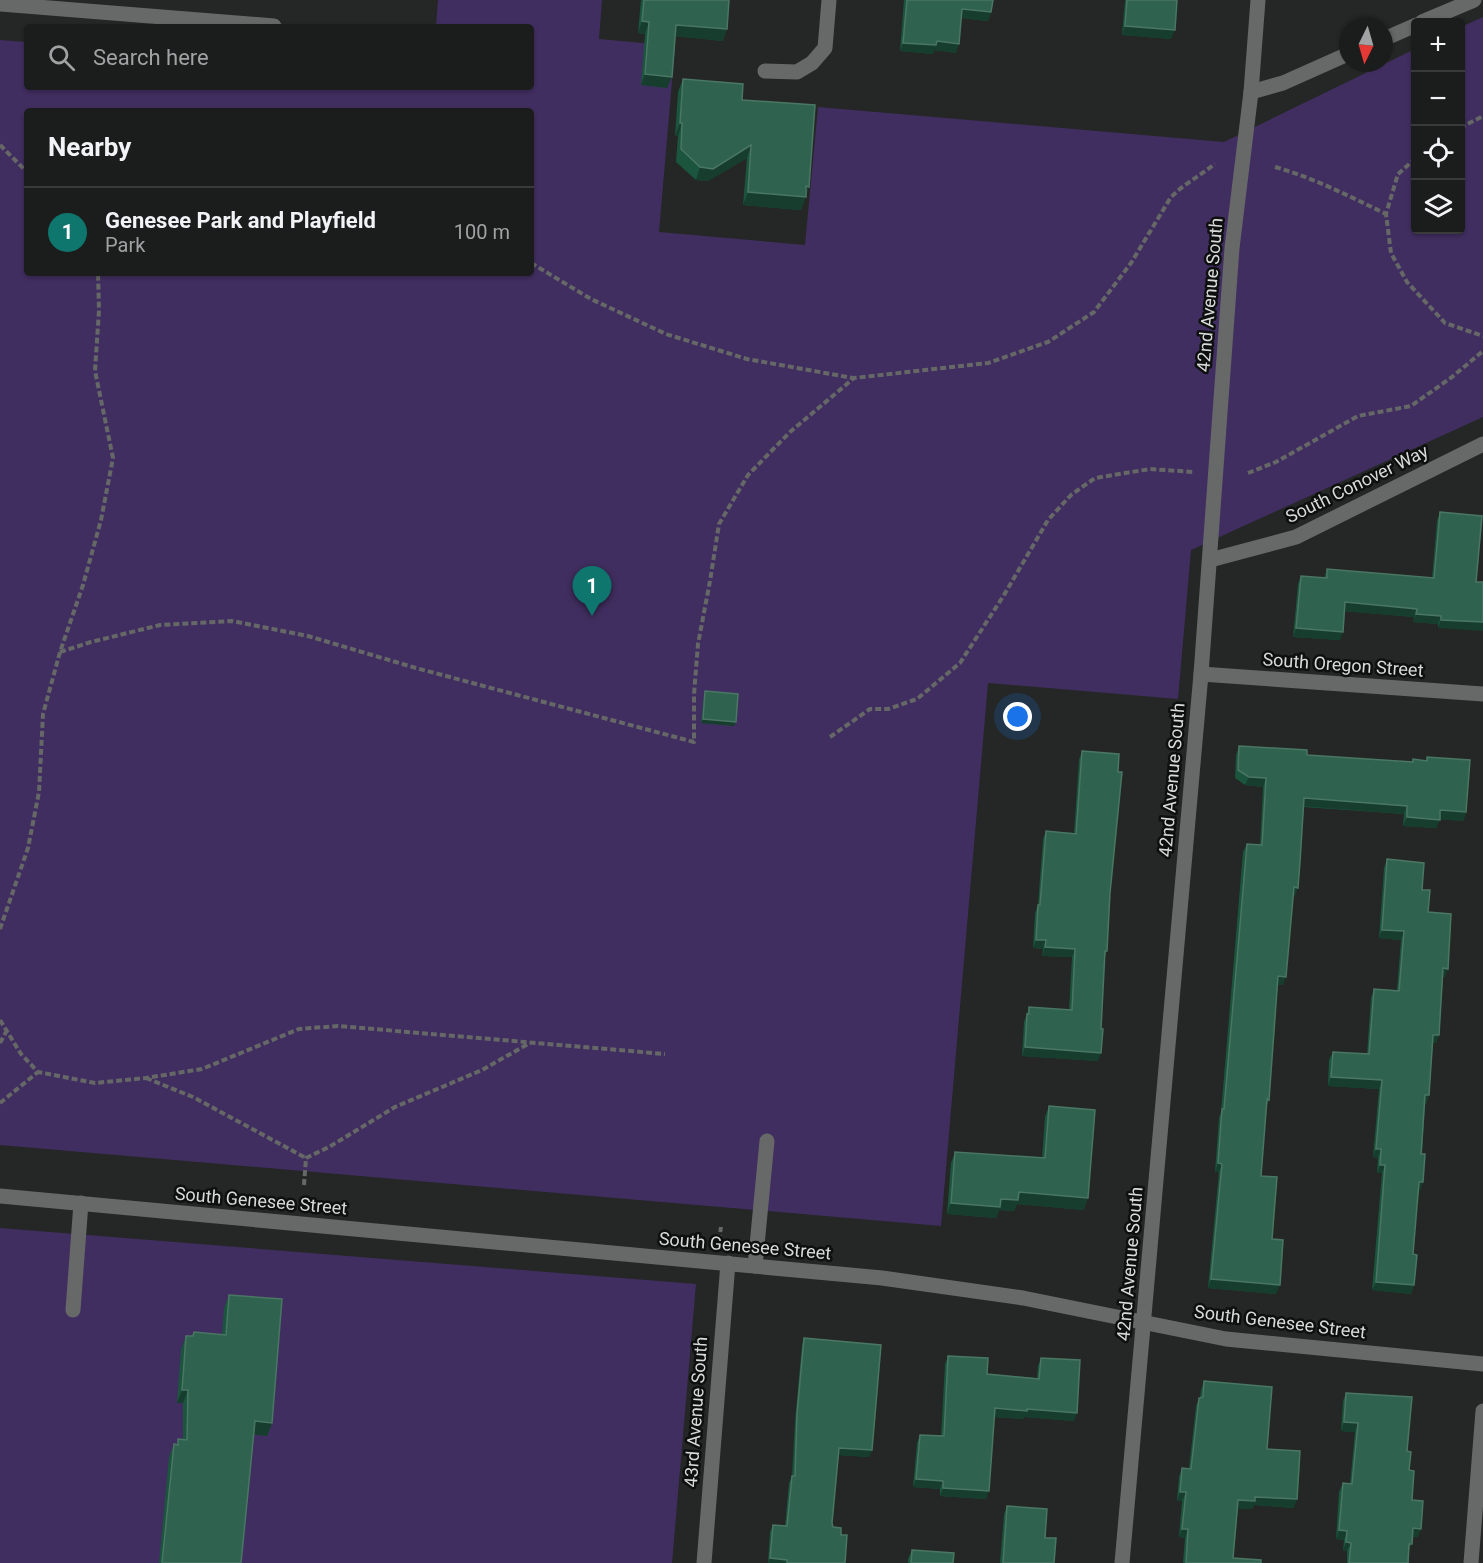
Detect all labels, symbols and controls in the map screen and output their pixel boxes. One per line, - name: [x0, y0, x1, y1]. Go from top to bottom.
- north arrow: [1339, 18, 1393, 72]
- map controls: [1411, 18, 1465, 234]
- button: +: [1411, 18, 1465, 72]
- search box: [24, 24, 534, 90]
- icon: search: [45, 41, 78, 74]
- text: Search here: [93, 45, 209, 70]
- button: −: [1411, 72, 1465, 126]
- button: locate: [1411, 126, 1465, 180]
- text: Nearby: [48, 132, 131, 162]
- button: layers: [1411, 180, 1465, 234]
- text: Genesee Park and Playfield: [105, 208, 376, 233]
- street label: 42nd Avenue South: [1192, 217, 1227, 373]
- text: 1: [62, 220, 73, 244]
- text: 100 m: [454, 220, 510, 244]
- text: Park: [105, 233, 145, 257]
- street label: South Conover Way: [1282, 440, 1432, 527]
- pin: 1: [572, 566, 612, 616]
- street label: South Oregon Street: [1262, 648, 1424, 681]
- your location: [1003, 702, 1032, 731]
- street label: 42nd Avenue South: [1154, 702, 1189, 858]
- street label: South Genesee Street: [174, 1183, 348, 1218]
- street label: 42nd Avenue South: [1112, 1186, 1147, 1342]
- street label: South Genesee Street: [658, 1228, 832, 1263]
- street label: South Genesee Street: [1193, 1301, 1367, 1342]
- street label: 43rd Avenue South: [680, 1336, 711, 1488]

